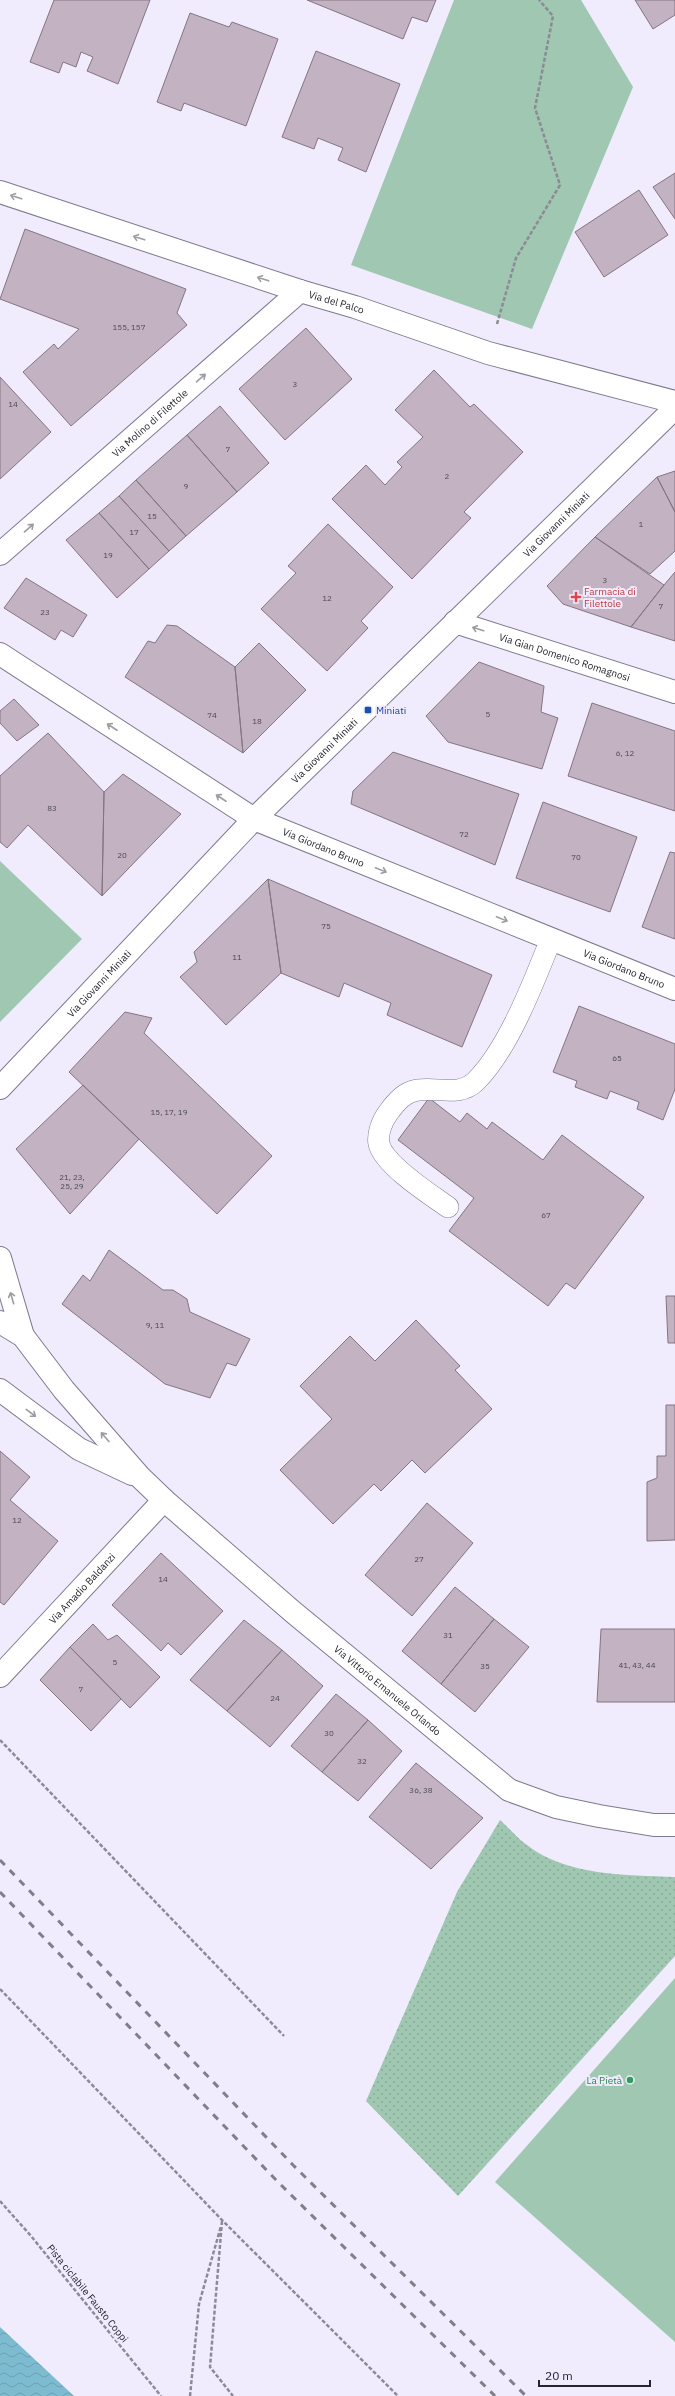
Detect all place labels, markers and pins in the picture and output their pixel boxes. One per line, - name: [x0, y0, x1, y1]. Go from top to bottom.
- place label: Farmacia di Filettole: [584, 585, 636, 610]
- marker: Farmacia di Filettole: [571, 592, 581, 602]
- place label: Miniati: [376, 704, 406, 717]
- marker: Miniati: [363, 705, 373, 715]
- place label: La Pietà: [586, 2074, 623, 2087]
- marker: La Pietà: [625, 2075, 635, 2085]

